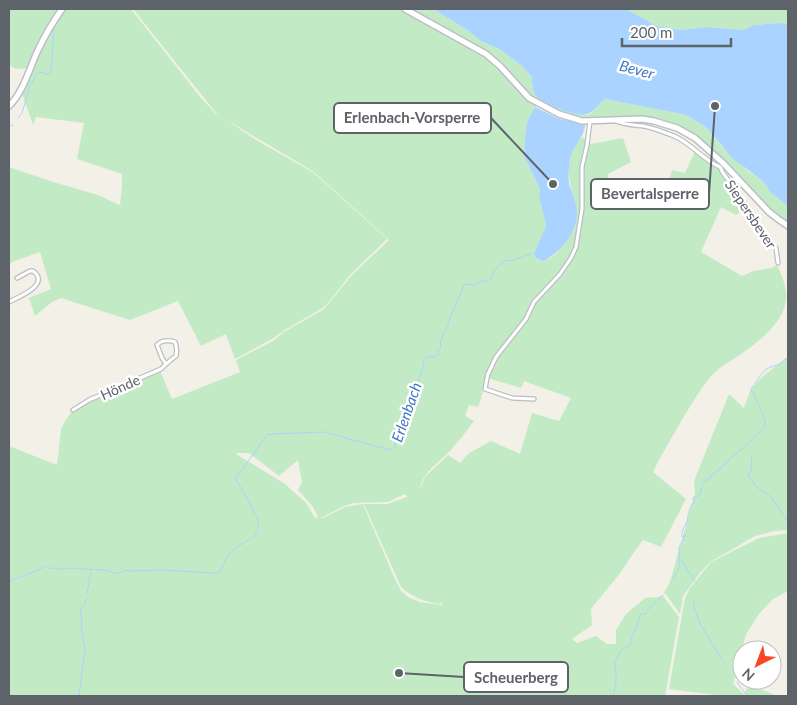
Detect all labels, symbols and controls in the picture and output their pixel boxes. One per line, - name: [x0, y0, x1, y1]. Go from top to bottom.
- scale bar: [622, 15, 731, 47]
- text: 200 m: [630, 23, 672, 41]
- water label: Bever: [618, 56, 657, 82]
- callout: Erlenbach-Vorsperre: [334, 103, 491, 133]
- text: Erlenbach-Vorsperre: [344, 108, 480, 126]
- street label: Siepersbever: [722, 176, 780, 252]
- callout: Bevertalsperre: [591, 179, 709, 209]
- text: Bevertalsperre: [601, 184, 699, 202]
- street label: Hönde: [98, 371, 142, 403]
- water label: Erlenbach: [387, 380, 425, 444]
- north arrow: [732, 640, 782, 690]
- callout: Scheuerberg: [464, 662, 568, 692]
- text: N: [738, 665, 758, 685]
- text: Scheuerberg: [474, 668, 558, 686]

